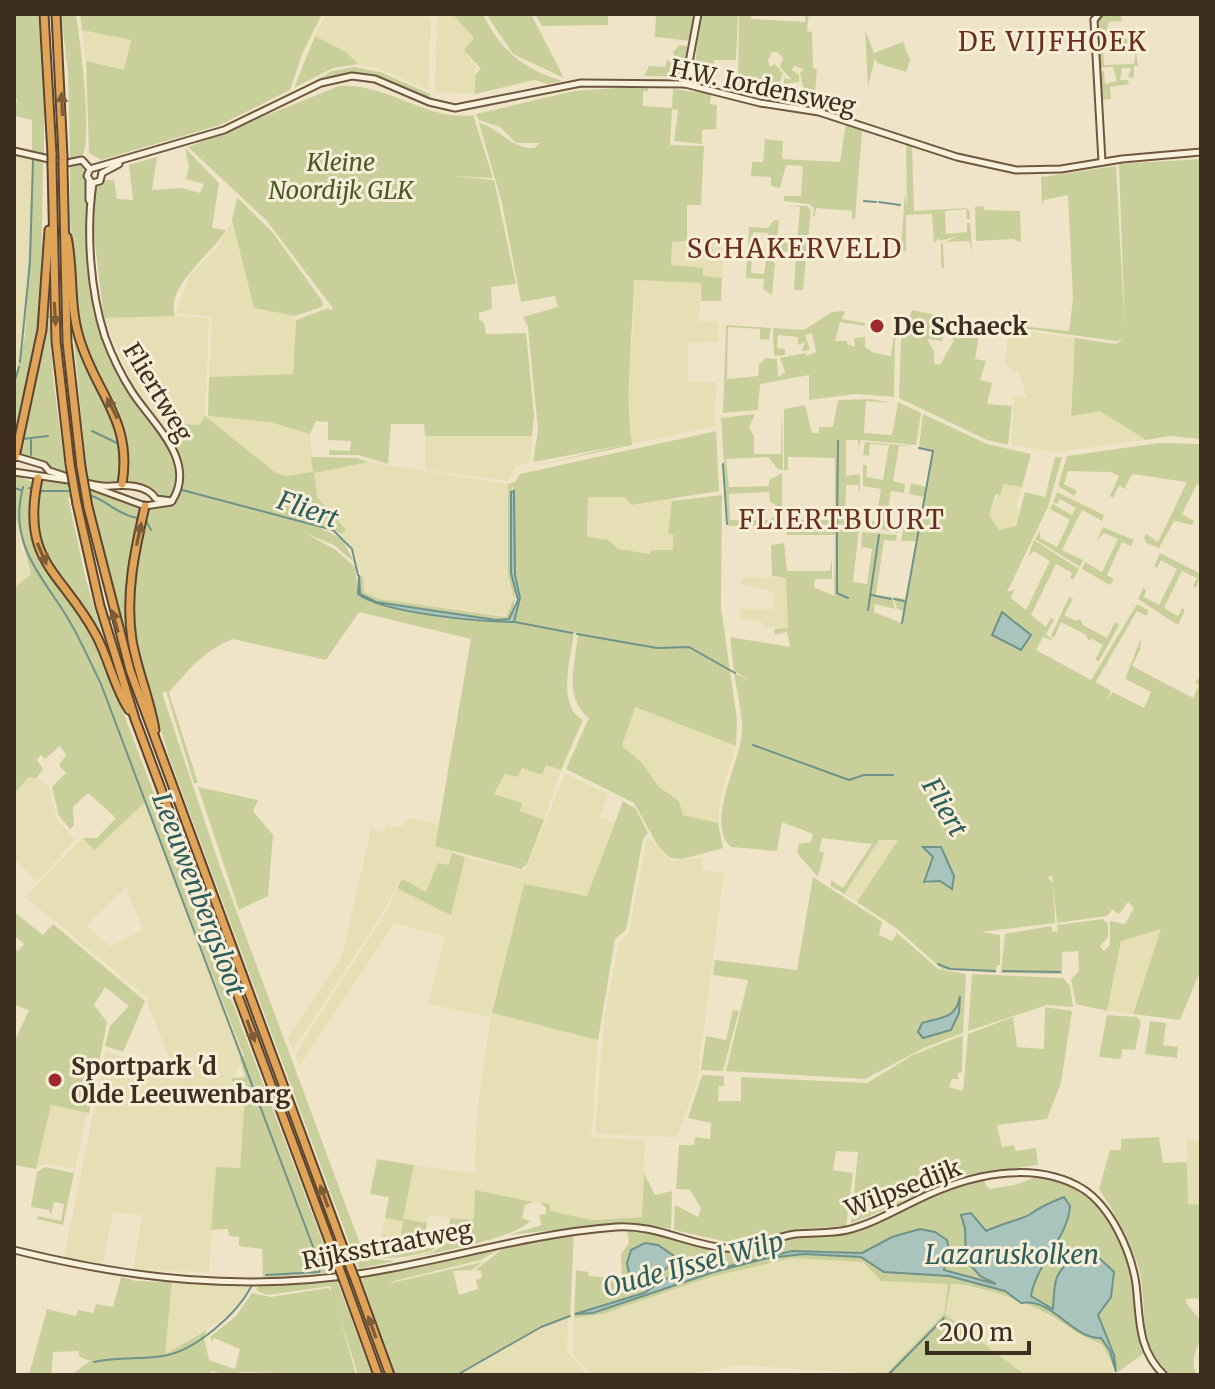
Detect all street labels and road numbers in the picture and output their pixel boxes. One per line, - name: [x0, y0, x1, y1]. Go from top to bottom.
- street label: H.W. Iordensweg: [667, 52, 859, 122]
- street label: Fliertweg: [116, 337, 200, 448]
- street label: Wilpsedijk: [840, 1151, 966, 1225]
- street label: Rijksstraatweg: [299, 1213, 475, 1277]

